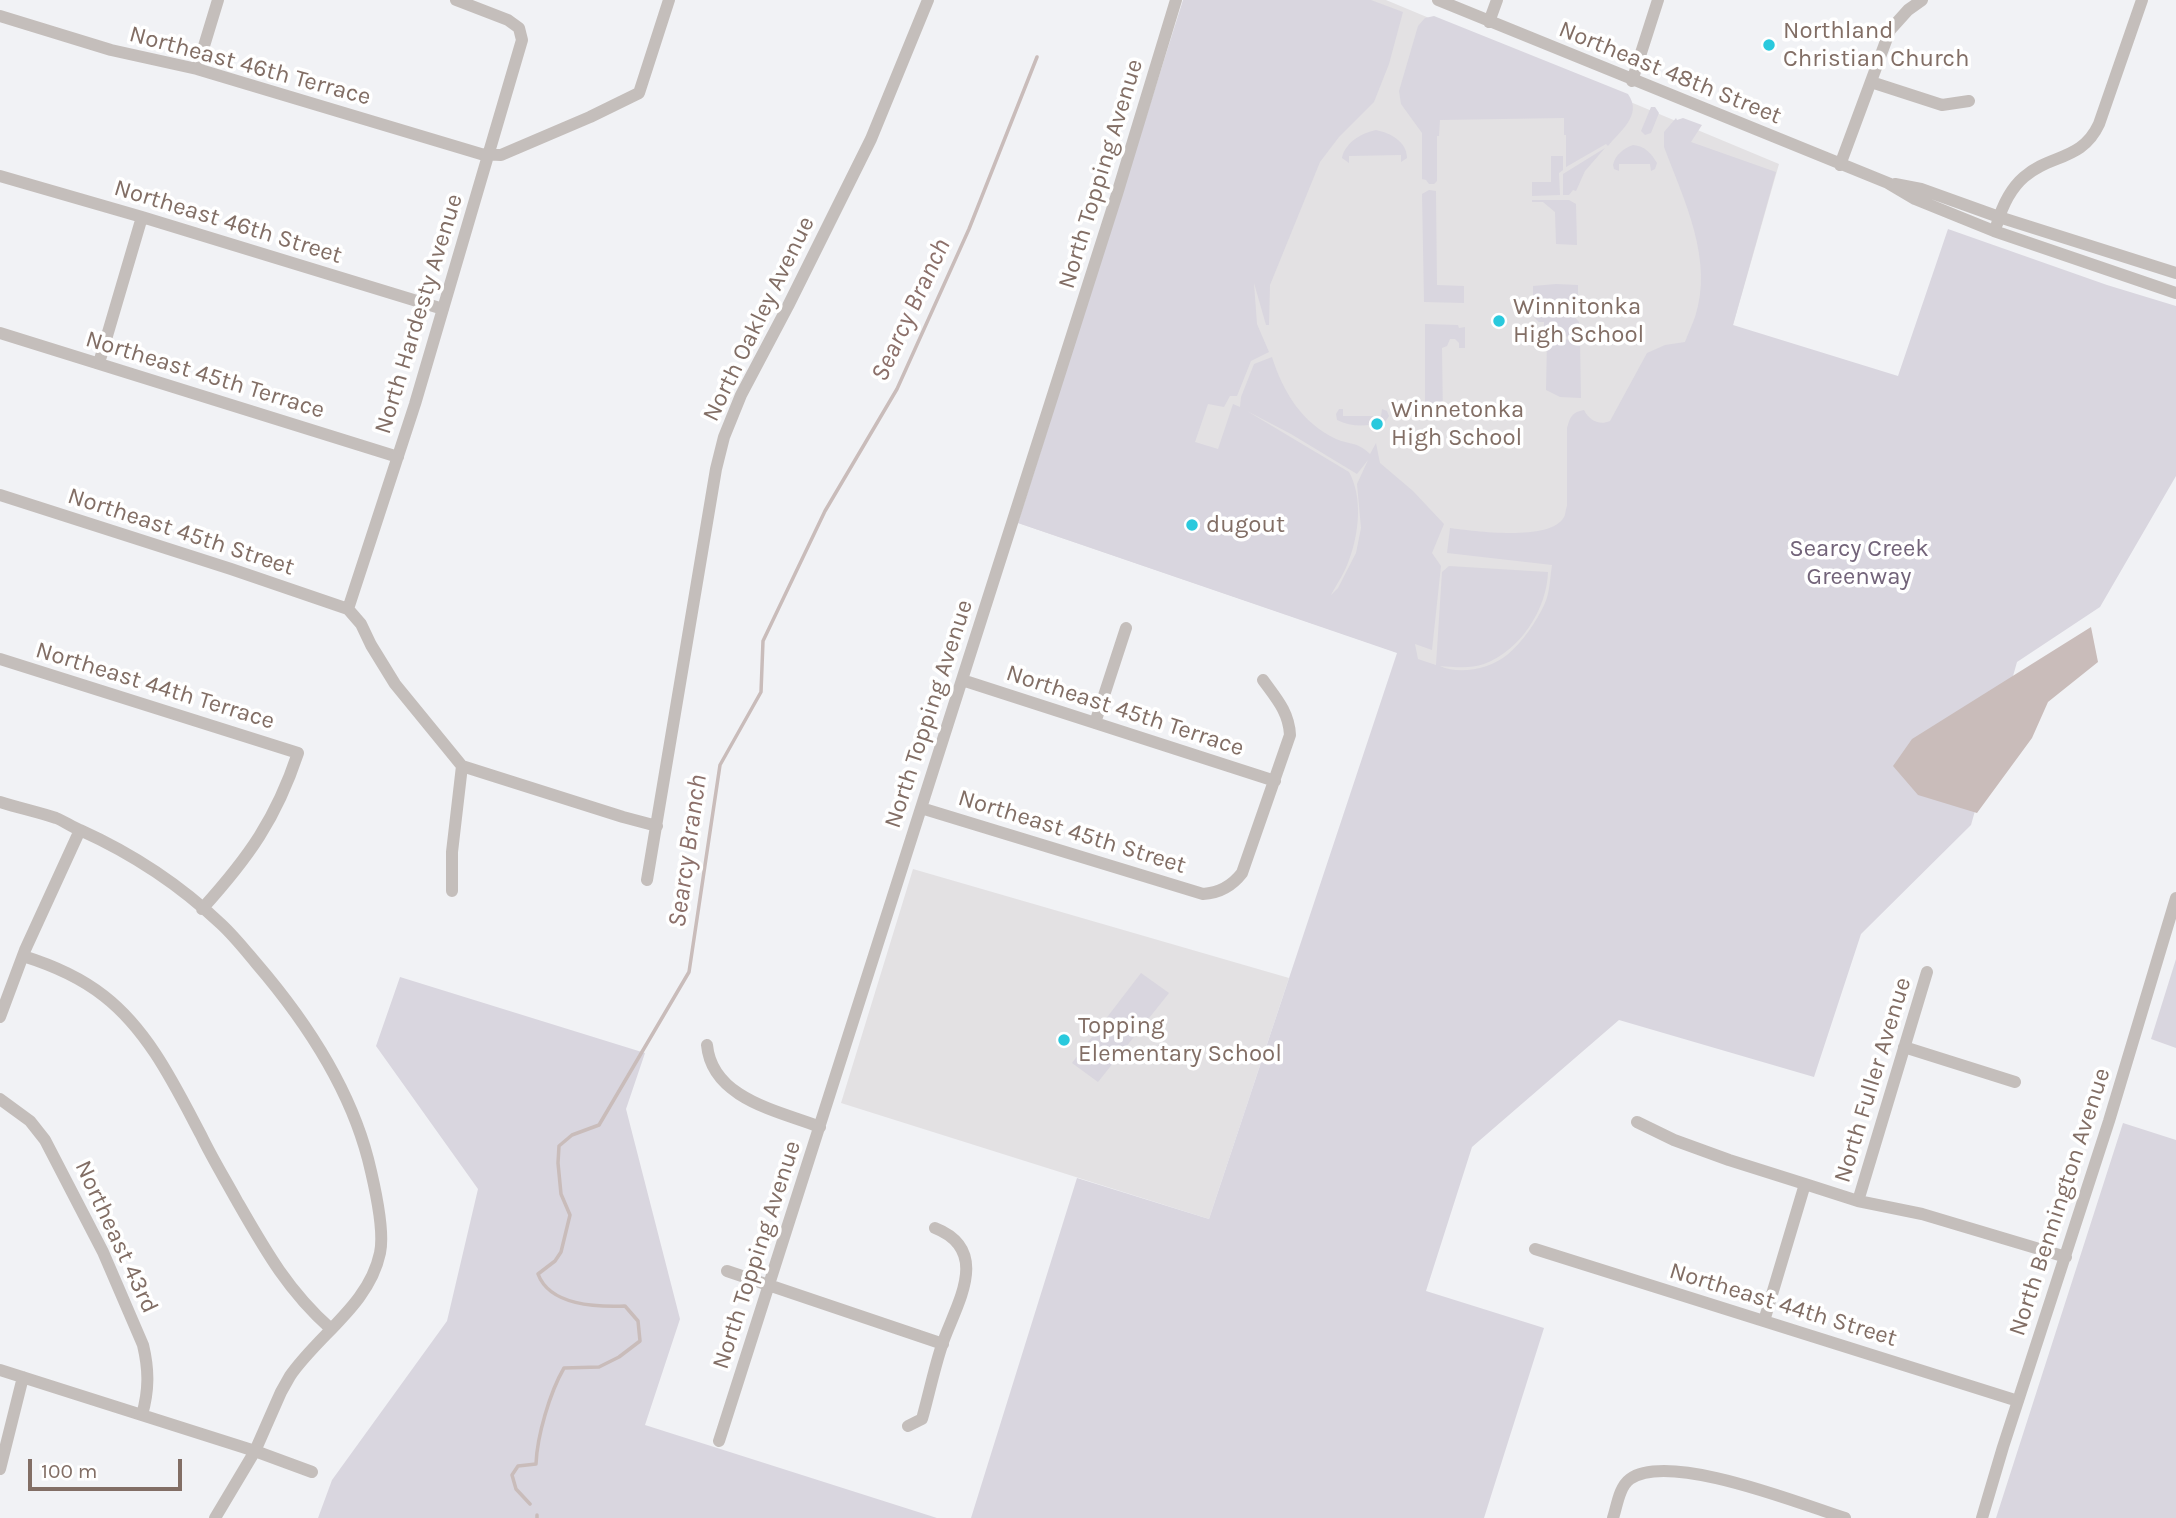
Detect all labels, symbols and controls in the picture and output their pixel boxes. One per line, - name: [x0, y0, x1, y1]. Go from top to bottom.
- street label: Northeast 48th Street: [1554, 15, 1786, 131]
- place label: Northland Christian Church: [1783, 17, 1969, 73]
- street label: Northeast 46th Terrace: [126, 20, 374, 112]
- marker: Northland Christian Church: [1761, 37, 1777, 53]
- street label: North Topping Avenue: [1052, 56, 1150, 292]
- street label: Northeast 46th Street: [111, 174, 345, 270]
- street label: North Hardesty Avenue: [369, 191, 469, 437]
- street label: North Oakley Avenue: [697, 212, 821, 426]
- water label: Searcy Branch: [864, 234, 958, 386]
- place label: Winnitonka High School: [1513, 293, 1644, 349]
- marker: Winnitonka High School: [1491, 313, 1507, 329]
- street label: Northeast 45th Terrace: [82, 325, 328, 425]
- place label: Winnetonka High School: [1391, 396, 1524, 452]
- marker: Winnetonka High School: [1369, 416, 1385, 432]
- street label: Northeast 45th Street: [64, 482, 298, 582]
- place label: dugout: [1206, 511, 1285, 539]
- marker: dugout: [1184, 517, 1200, 533]
- park label: Searcy Creek Greenway: [1789, 535, 1929, 591]
- street label: North Topping Avenue: [878, 596, 980, 832]
- street label: Northeast 44th Terrace: [32, 636, 278, 736]
- street label: Northeast 45th Terrace: [1002, 659, 1248, 763]
- water label: Searcy Branch: [662, 773, 714, 929]
- street label: Northeast 45th Street: [955, 784, 1189, 880]
- street label: North Fuller Avenue: [1828, 974, 1918, 1186]
- place label: Topping Elementary School: [1078, 1012, 1282, 1068]
- marker: Topping Elementary School: [1056, 1032, 1072, 1048]
- street label: North Bennington Avenue: [2003, 1064, 2117, 1340]
- street label: North Topping Avenue: [706, 1137, 808, 1373]
- street label: Northeast 43rd: [68, 1156, 164, 1318]
- street label: Northeast 44th Street: [1666, 1257, 1900, 1353]
- scale bar: [32, 1444, 186, 1488]
- text: 100 m: [41, 1459, 98, 1483]

